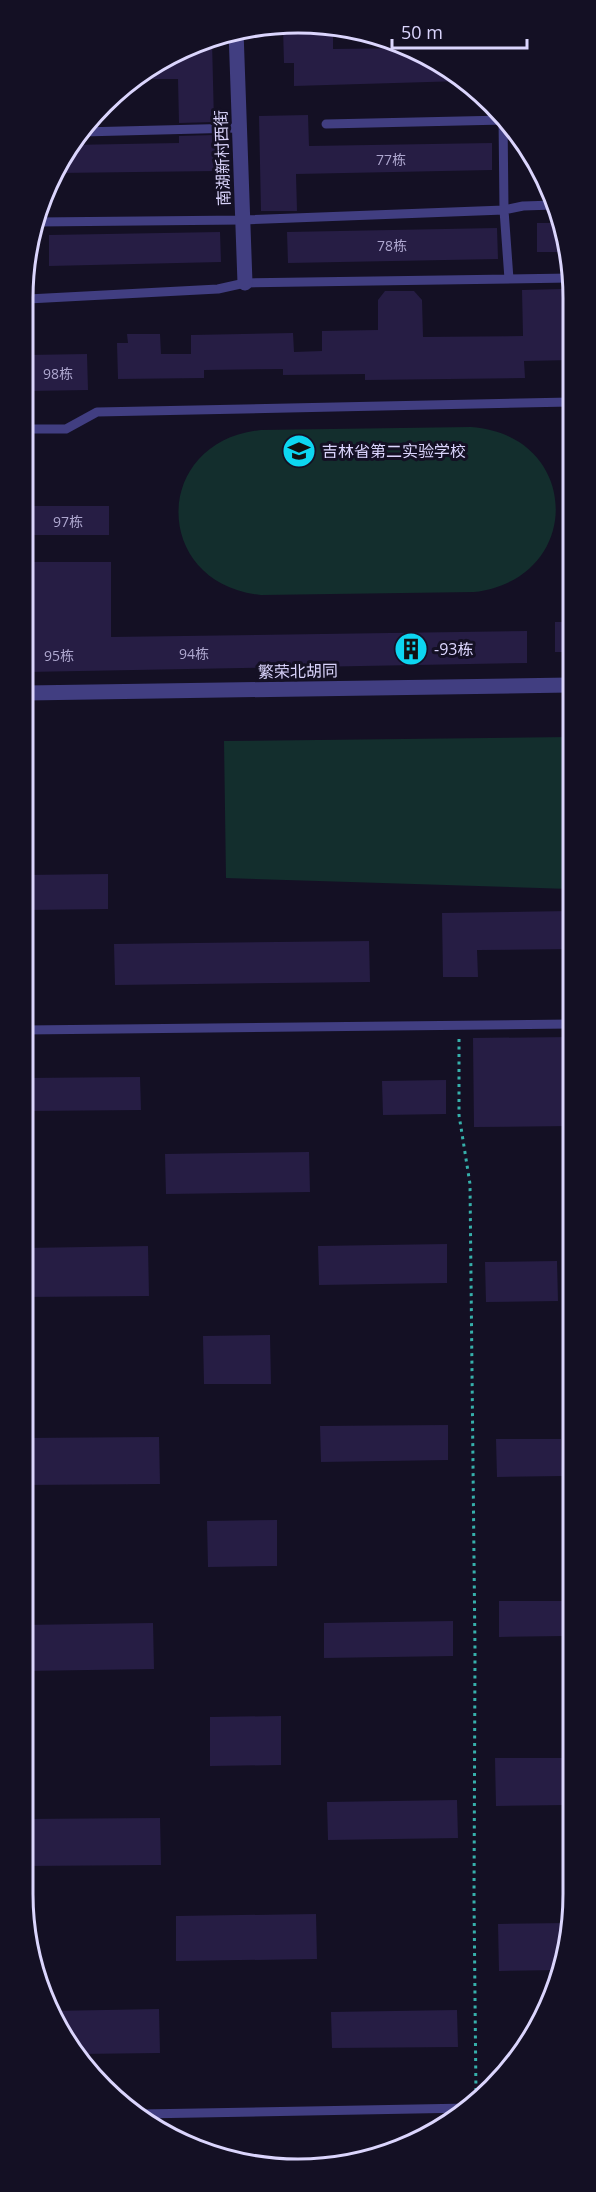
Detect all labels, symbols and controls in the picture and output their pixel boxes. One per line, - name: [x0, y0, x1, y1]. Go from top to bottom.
- scale bar: [392, 12, 527, 50]
- text: 50 m: [401, 20, 443, 44]
- street label: 南湖新村西街: [209, 110, 235, 206]
- house number: 77栋: [376, 150, 406, 169]
- house number: 78栋: [377, 236, 407, 255]
- house number: 98栋: [43, 364, 73, 383]
- school or university icon: 吉林省第二实验学校: [281, 433, 317, 469]
- place label: 吉林省第二实验学校: [322, 440, 466, 462]
- house number: 97栋: [53, 512, 83, 531]
- building icon: -93栋: [393, 631, 429, 667]
- place label: -93栋: [434, 638, 473, 660]
- house number: 94栋: [179, 644, 209, 663]
- house number: 95栋: [44, 646, 74, 665]
- street label: 繁荣北胡同: [258, 659, 338, 683]

